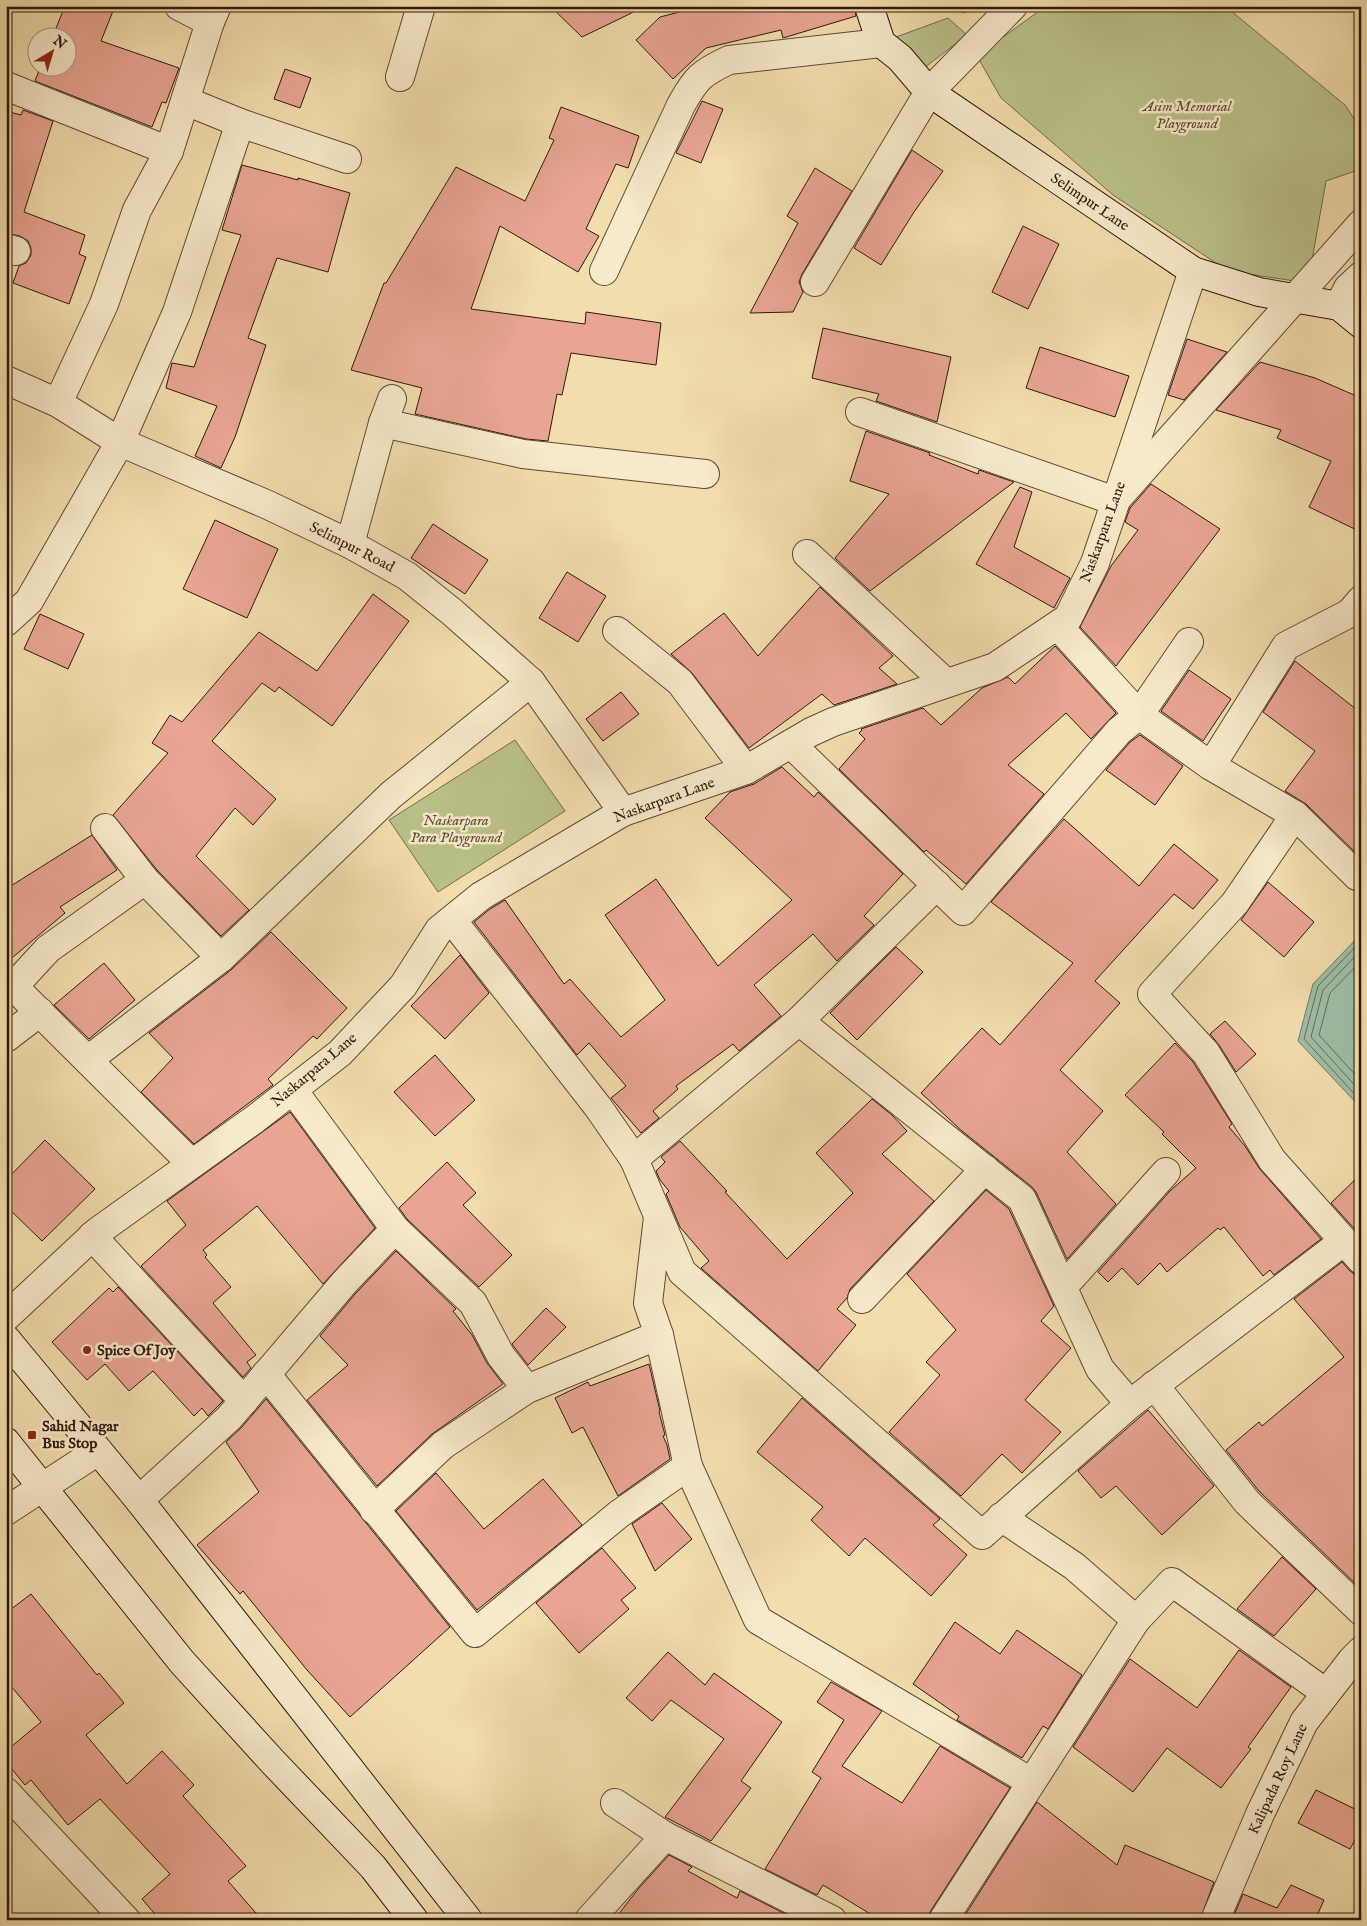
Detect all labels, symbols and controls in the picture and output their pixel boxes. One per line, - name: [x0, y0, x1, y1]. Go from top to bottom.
- north arrow: [28, 28, 78, 78]
- text: N: [48, 31, 70, 53]
- park label: Asim Memorial Playground: [1141, 97, 1232, 134]
- street label: Selimpur Lane: [1047, 169, 1133, 235]
- street label: Naskarpara Lane: [1076, 479, 1130, 585]
- street label: Selimpur Road: [306, 517, 399, 577]
- street label: Naskarpara Lane: [611, 773, 717, 827]
- park label: Naskarpara Para Playground: [411, 811, 502, 848]
- street label: Naskarpara Lane: [267, 1029, 361, 1111]
- place label: Spice Of Joy: [97, 1341, 176, 1360]
- marker: Spice Of Joy: [81, 1344, 93, 1356]
- place label: Sahid Nagar Bus Stop: [42, 1417, 119, 1453]
- marker: Sahid Nagar Bus Stop: [26, 1429, 38, 1441]
- street label: Kalipada Roy Lane: [1244, 1721, 1312, 1837]

